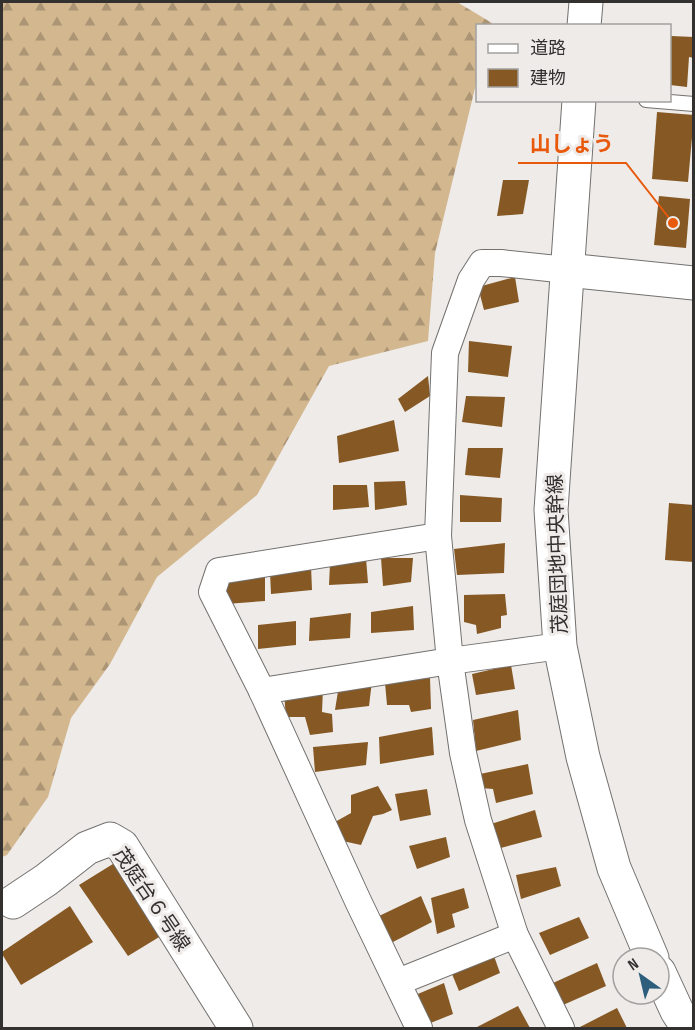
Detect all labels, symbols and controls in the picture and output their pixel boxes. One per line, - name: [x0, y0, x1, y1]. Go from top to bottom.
- legend: [476, 24, 671, 102]
- text: 道路: [530, 38, 566, 59]
- text: 建物: [530, 68, 566, 89]
- callout: 山しょう: [518, 124, 626, 163]
- text: 山しょう: [530, 132, 614, 157]
- street label: 茂庭団地中央幹線: [543, 474, 573, 634]
- street label: 茂庭台６号線: [108, 843, 195, 956]
- north arrow: [611, 946, 671, 1006]
- text: N: [625, 955, 642, 975]

